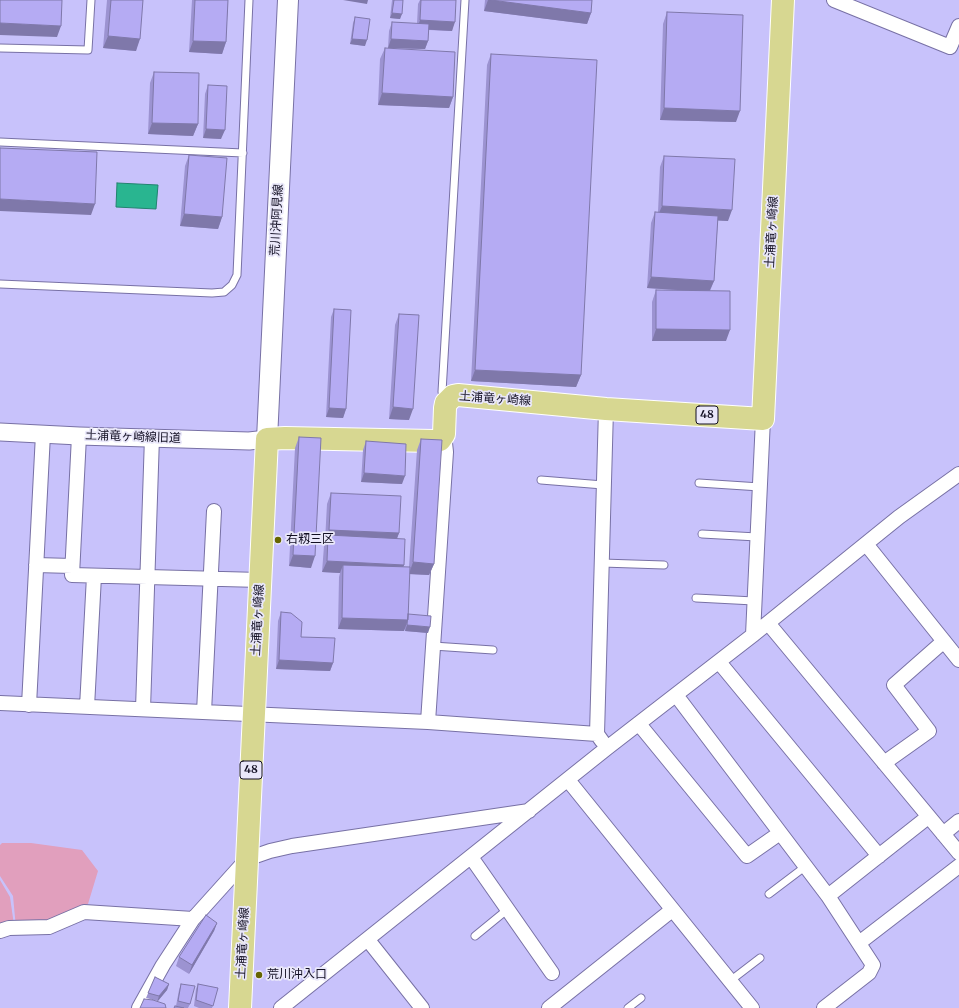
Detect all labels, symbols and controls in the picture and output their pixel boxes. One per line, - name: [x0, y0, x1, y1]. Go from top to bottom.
- street label: 荒川沖阿見線: [268, 184, 286, 256]
- street label: 土浦竜ヶ崎線: [763, 196, 781, 268]
- street label: 土浦竜ヶ崎線: [459, 389, 531, 409]
- road number: 48: [696, 406, 718, 424]
- street label: 土浦竜ヶ崎線旧道: [85, 428, 181, 446]
- place label: 右籾三区: [286, 533, 334, 547]
- marker: 右籾三区: [273, 535, 283, 545]
- street label: 土浦竜ヶ崎線: [249, 584, 267, 656]
- road number: 48: [240, 761, 262, 779]
- street label: 土浦竜ヶ崎線: [234, 907, 252, 979]
- place label: 荒川沖入口: [267, 968, 327, 982]
- marker: 荒川沖入口: [254, 970, 264, 980]

